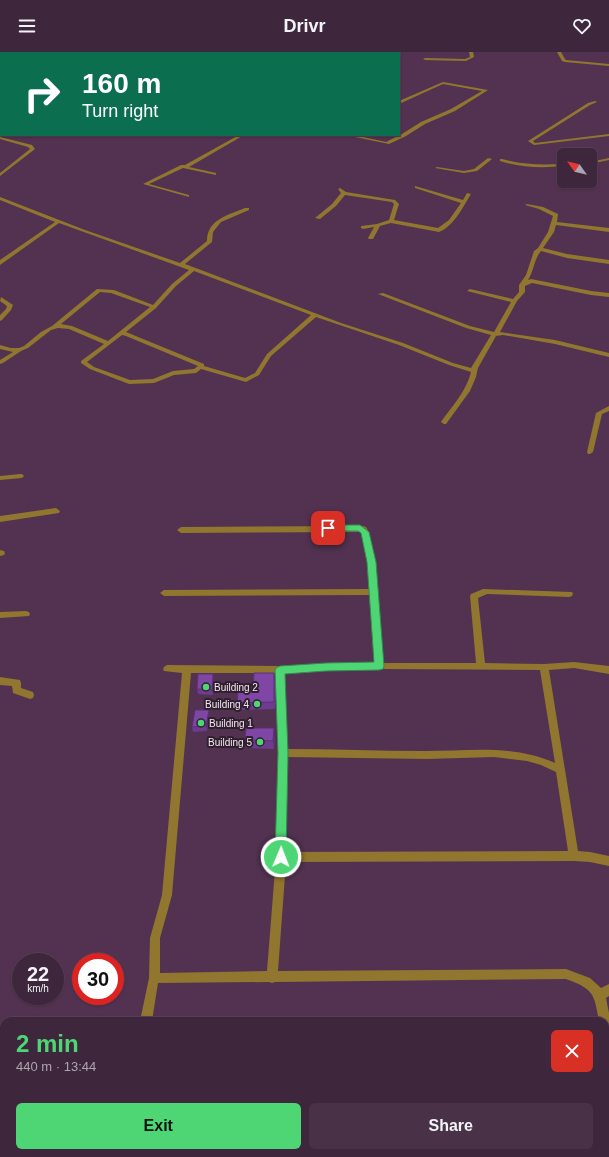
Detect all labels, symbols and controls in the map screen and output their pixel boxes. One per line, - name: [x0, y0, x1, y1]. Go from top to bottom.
- icon: menu: [16, 15, 38, 37]
- icon: heart: [571, 15, 593, 37]
- text: Drivr: [283, 16, 326, 36]
- icon: right: [16, 68, 68, 120]
- text: 160 m: [82, 68, 161, 99]
- text: Turn right: [82, 101, 158, 121]
- north arrow: [557, 148, 597, 188]
- map controls: [557, 148, 597, 188]
- pin: [311, 511, 345, 545]
- icon: arrive: [317, 517, 339, 539]
- marker: Building 2: [201, 682, 211, 692]
- place label: Building 2: [214, 682, 258, 693]
- place label: Building 4: [205, 699, 249, 710]
- marker: Building 4: [252, 699, 262, 709]
- marker: Building 1: [196, 718, 206, 728]
- place label: Building 1: [209, 718, 253, 729]
- place label: Building 5: [208, 737, 252, 748]
- marker: Building 5: [255, 737, 265, 747]
- position arrow: [260, 836, 302, 878]
- speed limit sign: 30: [72, 953, 124, 1005]
- text: 22: [27, 963, 49, 985]
- text: km/h: [27, 983, 49, 994]
- text: 2 min: [16, 1030, 79, 1057]
- button: close: [551, 1030, 593, 1072]
- text: 440 m · 13:44: [16, 1059, 96, 1074]
- button: Exit: [16, 1103, 301, 1149]
- button: Share: [309, 1103, 593, 1149]

